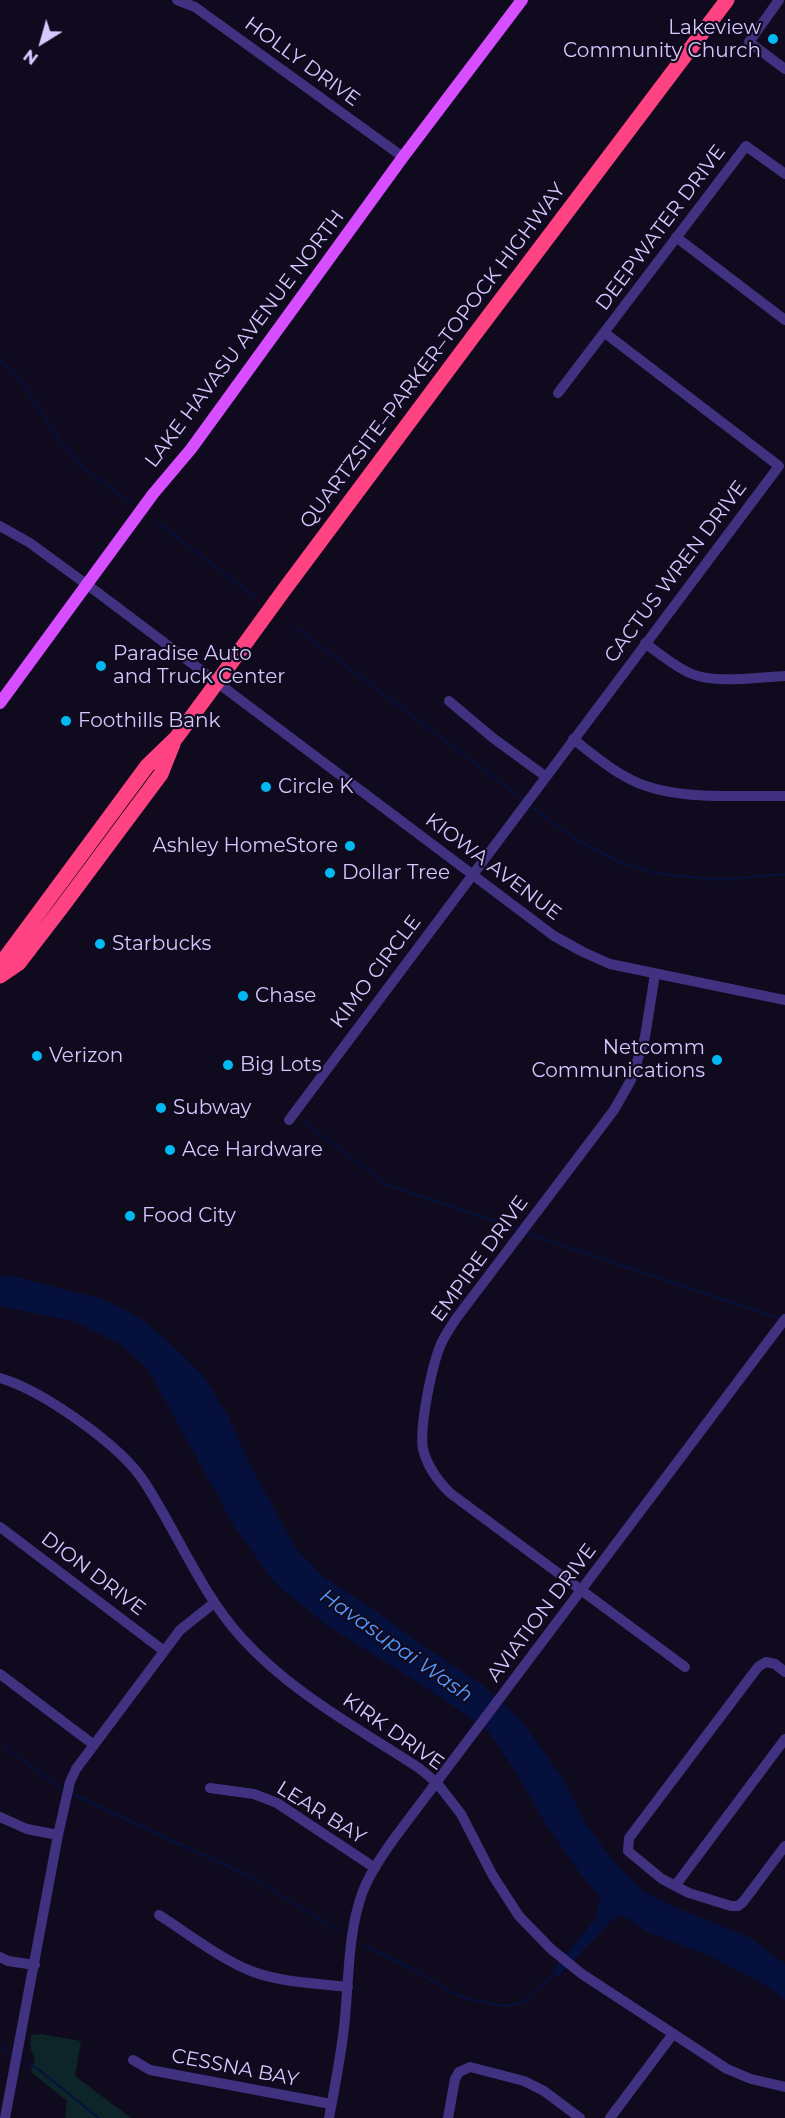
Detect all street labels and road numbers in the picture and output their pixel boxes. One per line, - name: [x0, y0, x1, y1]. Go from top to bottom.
- street label: HOLLY DRIVE: [240, 12, 364, 112]
- street label: DEEPWATER DRIVE: [591, 141, 731, 315]
- street label: QUARTZSITE–PARKER–TOPOCK HIGHWAY: [295, 179, 571, 533]
- street label: LAKE HAVASU AVENUE NORTH: [140, 206, 350, 472]
- street label: CACTUS WREN DRIVE: [600, 476, 752, 668]
- street label: KIOWA AVENUE: [420, 808, 566, 926]
- street label: KIMO CIRCLE: [326, 911, 426, 1033]
- street label: EMPIRE DRIVE: [426, 1191, 534, 1327]
- street label: DION DRIVE: [36, 1527, 150, 1621]
- street label: AVIATION DRIVE: [482, 1539, 602, 1687]
- street label: KIRK DRIVE: [338, 1688, 448, 1776]
- street label: LEAR BAY: [272, 1776, 370, 1850]
- street label: CESSNA BAY: [169, 2044, 301, 2092]

